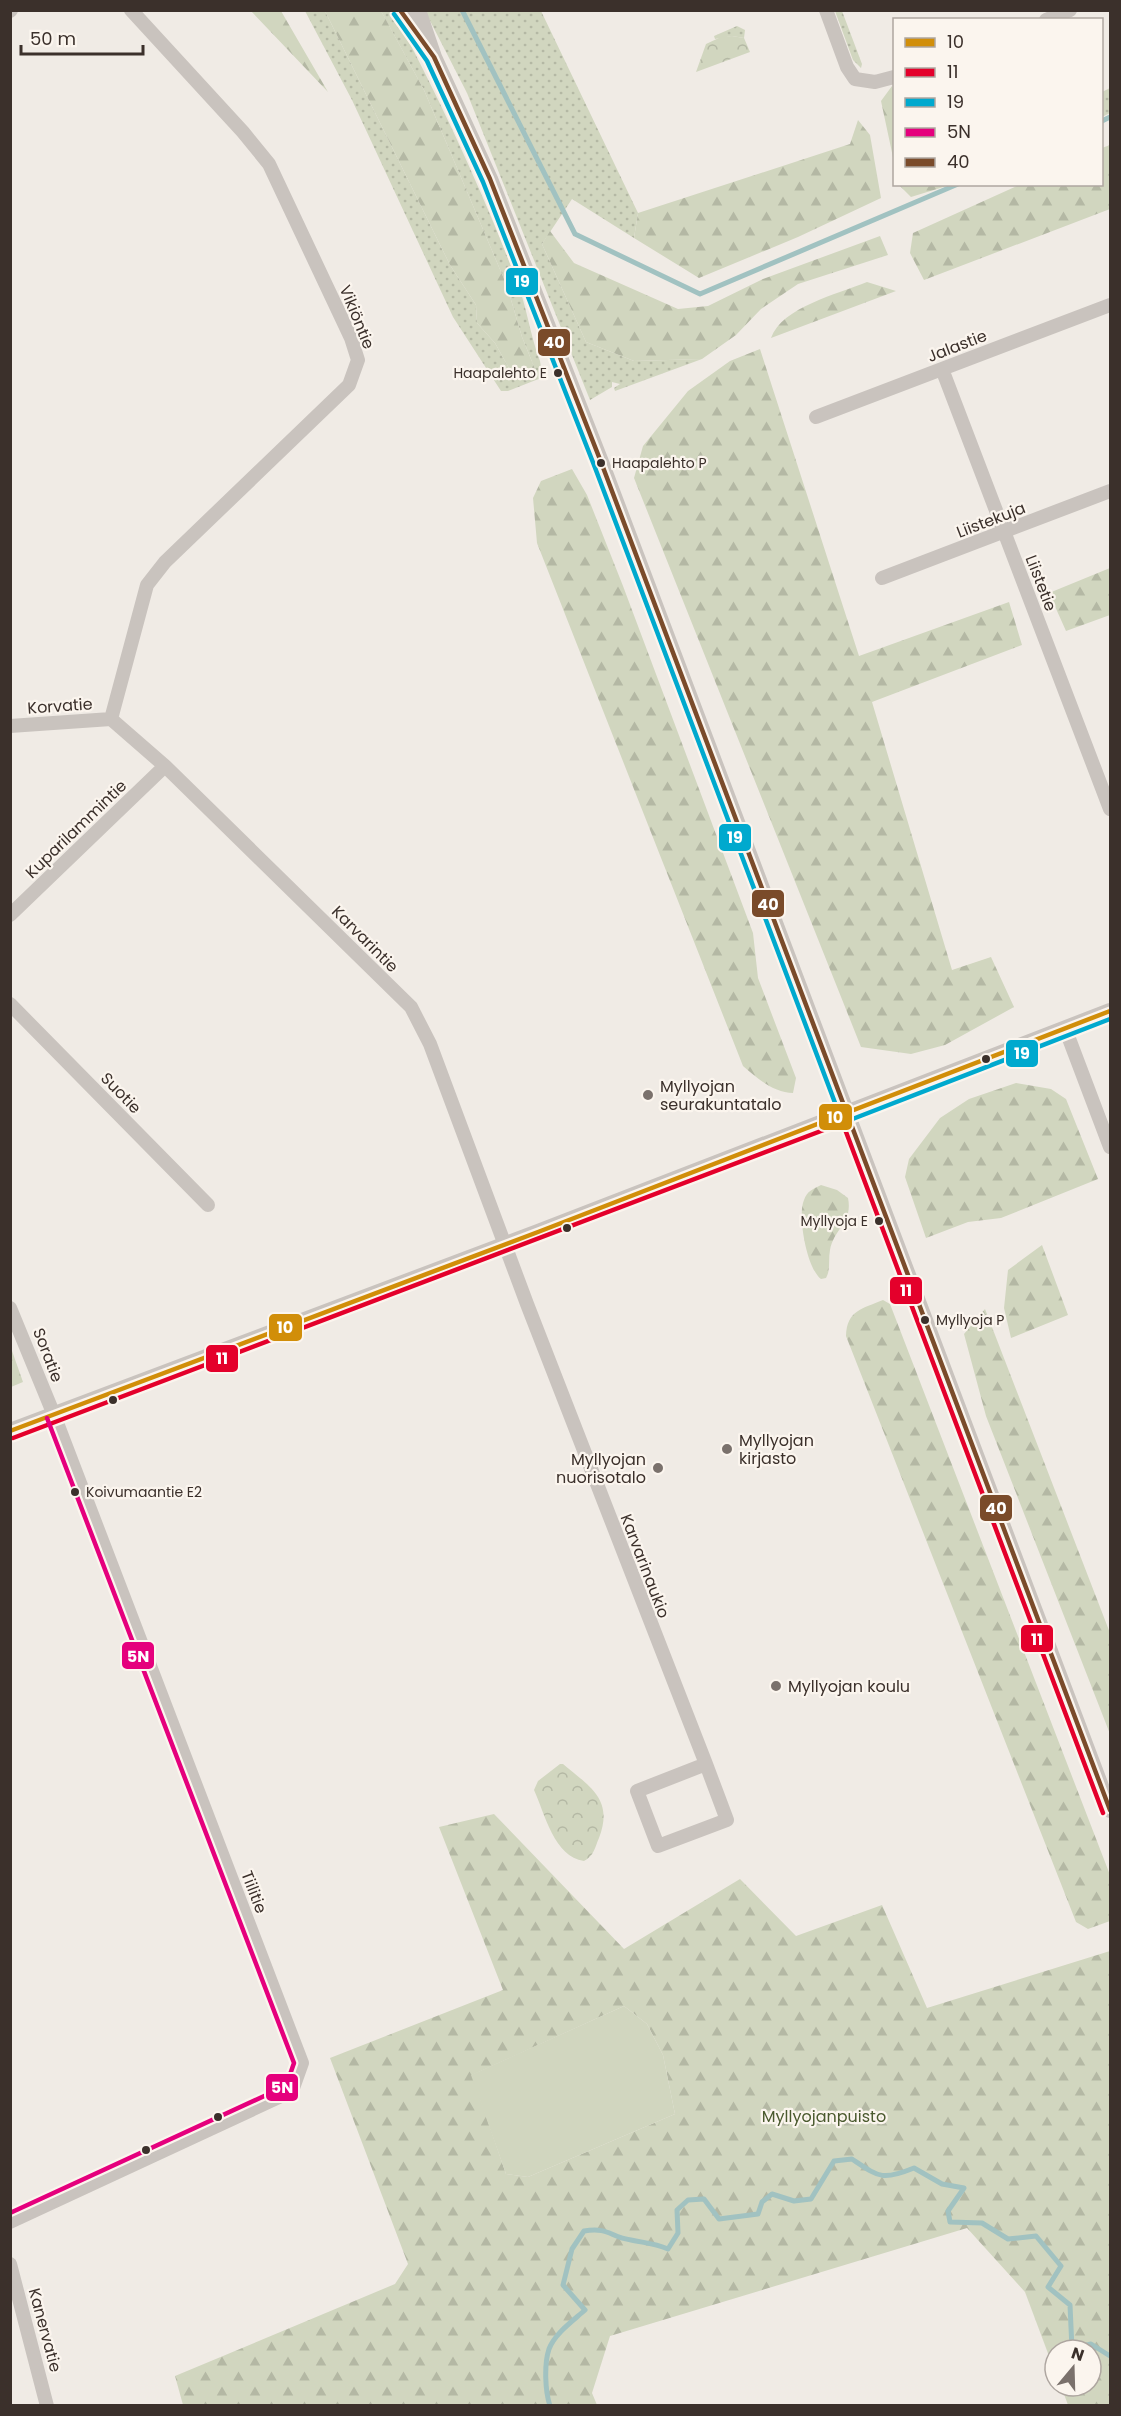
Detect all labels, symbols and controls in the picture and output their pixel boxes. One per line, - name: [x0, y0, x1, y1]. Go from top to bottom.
- scale bar: [21, 18, 142, 56]
- legend: [893, 18, 1103, 186]
- text: 50 m: [30, 26, 76, 51]
- text: 10: [947, 29, 964, 54]
- text: 11: [947, 59, 959, 84]
- text: 19: [947, 89, 964, 114]
- text: 5N: [947, 119, 971, 144]
- text: 40: [947, 149, 970, 174]
- line badge: 19: [505, 267, 539, 296]
- text: 19: [514, 270, 530, 293]
- street label: Vikiöntie: [334, 282, 380, 352]
- street label: Jalastie: [924, 324, 990, 368]
- line badge: 40: [537, 328, 571, 357]
- text: 40: [543, 331, 565, 354]
- place label: Haapalehto E: [453, 363, 547, 383]
- marker: Haapalehto E: [552, 367, 564, 379]
- place label: Haapalehto P: [612, 453, 707, 473]
- marker: Haapalehto P: [595, 457, 607, 469]
- street label: Liistekuja: [953, 496, 1029, 544]
- street label: Liistetie: [1020, 552, 1062, 615]
- street label: Korvatie: [27, 692, 93, 720]
- street label: Kuparilammintie: [20, 775, 132, 883]
- line badge: 19: [718, 823, 752, 852]
- text: 19: [727, 826, 743, 849]
- line badge: 40: [751, 889, 785, 918]
- text: 40: [757, 893, 779, 916]
- street label: Karvarintie: [326, 900, 404, 978]
- line badge: 19: [1005, 1039, 1039, 1068]
- text: 19: [1014, 1042, 1030, 1065]
- unlabelled marker: [980, 1053, 992, 1065]
- street label: Suotie: [96, 1067, 147, 1119]
- place label: Myllyojan seurakuntatalo: [660, 1075, 781, 1116]
- marker: Myllyojan seurakuntatalo: [641, 1088, 655, 1102]
- line badge: 10: [818, 1103, 853, 1131]
- text: 10: [827, 1106, 843, 1129]
- place label: Myllyoja E: [800, 1211, 868, 1231]
- marker: Myllyoja E: [873, 1215, 885, 1227]
- unlabelled marker: [561, 1222, 573, 1234]
- line badge: 11: [889, 1276, 923, 1305]
- text: 11: [900, 1279, 912, 1302]
- place label: Myllyoja P: [936, 1310, 1004, 1330]
- line badge: 10: [268, 1313, 303, 1342]
- marker: Myllyoja P: [919, 1314, 931, 1326]
- text: 10: [277, 1316, 293, 1339]
- street label: Soratie: [27, 1325, 69, 1385]
- line badge: 11: [205, 1344, 239, 1373]
- text: 11: [216, 1347, 228, 1370]
- unlabelled marker: [107, 1394, 119, 1406]
- place label: Myllyojan kirjasto: [739, 1429, 814, 1470]
- marker: Myllyojan kirjasto: [720, 1442, 734, 1456]
- place label: Myllyojan nuorisotalo: [556, 1448, 646, 1489]
- marker: Myllyojan nuorisotalo: [651, 1461, 665, 1475]
- place label: Koivumaantie E2: [86, 1482, 202, 1502]
- marker: Koivumaantie E2: [69, 1486, 81, 1498]
- line badge: 40: [979, 1494, 1013, 1522]
- text: 40: [985, 1497, 1007, 1520]
- street label: Karvarinaukio: [615, 1511, 675, 1621]
- line badge: 11: [1020, 1624, 1054, 1653]
- text: 11: [1031, 1628, 1043, 1651]
- line badge: 5N: [121, 1641, 155, 1670]
- text: 5N: [127, 1645, 149, 1668]
- place label: Myllyojan koulu: [788, 1675, 910, 1698]
- marker: Myllyojan koulu: [769, 1679, 783, 1693]
- street label: Tiilitie: [235, 1867, 273, 1917]
- line badge: 5N: [265, 2073, 299, 2102]
- text: 5N: [271, 2076, 293, 2099]
- park label: Myllyojanpuisto: [762, 2105, 886, 2128]
- unlabelled marker: [212, 2111, 224, 2123]
- unlabelled marker: [140, 2144, 152, 2156]
- street label: Kanervatie: [23, 2285, 67, 2375]
- north arrow: [1043, 2338, 1103, 2398]
- text: N: [1068, 2341, 1087, 2367]

